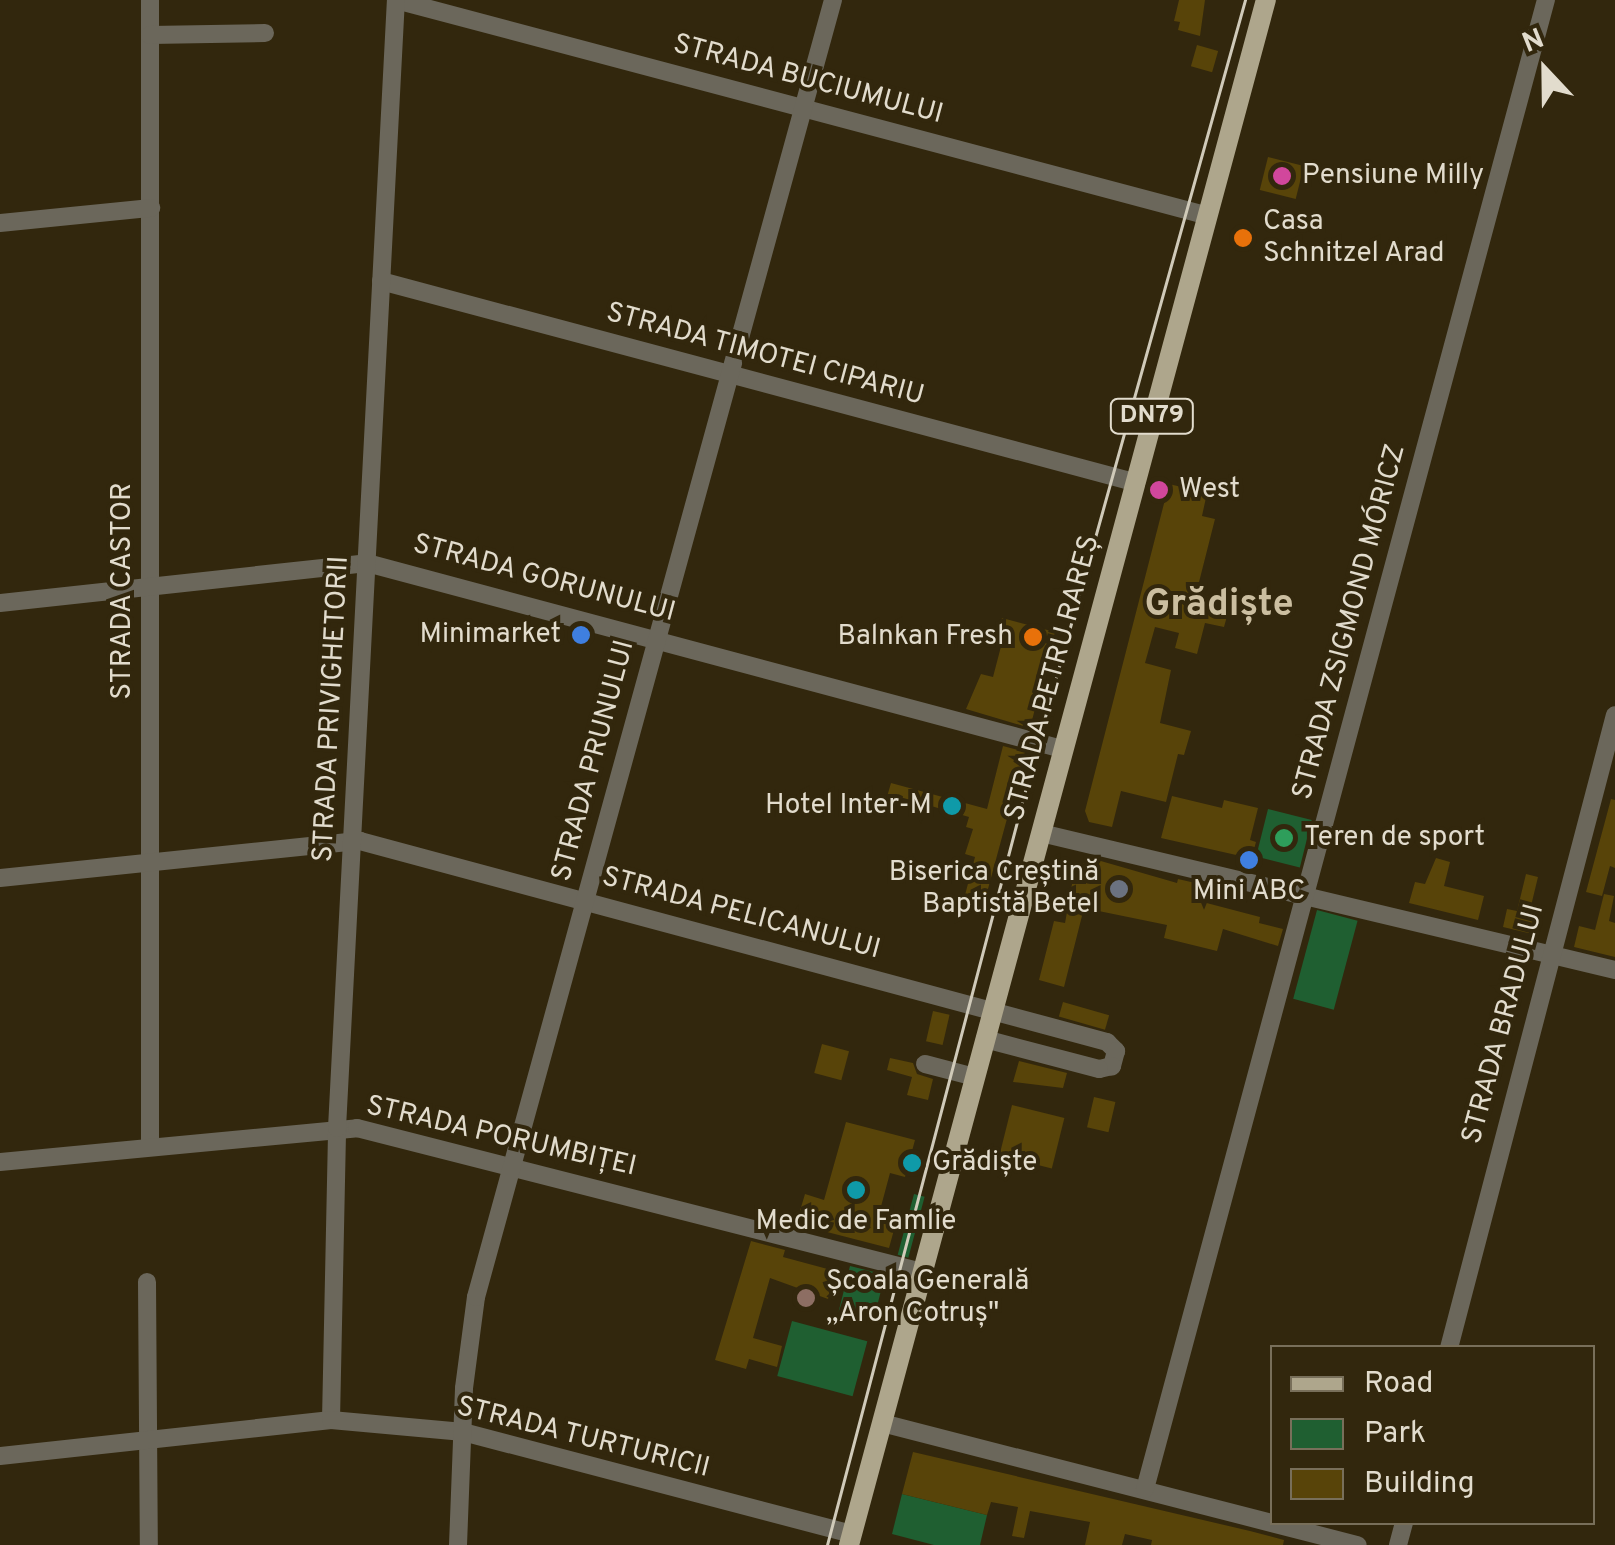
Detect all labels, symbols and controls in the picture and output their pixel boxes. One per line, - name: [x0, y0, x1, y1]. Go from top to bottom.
- north arrow: [1495, 20, 1595, 120]
- text: N: [1518, 22, 1550, 63]
- street label: STRADA BUCIUMULUI: [669, 28, 947, 132]
- place label: Pensiune Milly: [1302, 159, 1484, 193]
- marker: Pensiune Milly: [1271, 165, 1293, 187]
- place label: Casa Schnitzel Arad: [1263, 205, 1446, 271]
- marker: Casa Schnitzel Arad: [1232, 227, 1254, 249]
- street label: STRADA TIMOTEI CIPARIU: [601, 296, 929, 414]
- road number: DN79: [1110, 396, 1194, 436]
- street label: STRADA ZSIGMOND MÓRICZ: [1286, 440, 1414, 804]
- place label: West: [1179, 473, 1240, 507]
- marker: West: [1148, 479, 1170, 501]
- street label: STRADA CASTOR: [106, 482, 140, 700]
- street label: STRADA GORUNULUI: [409, 528, 679, 630]
- street label: STRADA PETRU RAREȘ: [999, 531, 1107, 825]
- street label: STRADA PRIVIGHETORII: [307, 554, 357, 864]
- district label: Grădiște: [1144, 583, 1294, 629]
- place label: Minimarket: [419, 618, 561, 652]
- place label: Balnkan Fresh: [837, 620, 1013, 654]
- marker: Minimarket: [570, 624, 592, 646]
- marker: Balnkan Fresh: [1022, 626, 1044, 648]
- street label: STRADA PRUNULUI: [546, 636, 642, 886]
- place label: Hotel Inter-M: [765, 789, 932, 823]
- marker: Hotel Inter-M: [941, 795, 963, 817]
- place label: Teren de sport: [1304, 821, 1485, 855]
- marker: Teren de sport: [1273, 827, 1295, 849]
- marker: Mini ABC: [1238, 849, 1260, 871]
- place label: Biserica Creștină Baptistă Betel: [889, 856, 1099, 922]
- street label: STRADA PELICANULUI: [598, 861, 884, 967]
- place label: Mini ABC: [1192, 875, 1306, 909]
- marker: Biserica Creștină Baptistă Betel: [1108, 878, 1130, 900]
- street label: STRADA BRADULUI: [1456, 900, 1552, 1148]
- street label: STRADA PORUMBIȚEI: [362, 1089, 640, 1185]
- place label: Grădiște: [932, 1146, 1037, 1180]
- marker: Grădiște: [901, 1152, 923, 1174]
- marker: Medic de Famlie: [845, 1179, 867, 1201]
- place label: Medic de Famlie: [756, 1205, 956, 1239]
- place label: Școala Generală ,,Aron Cotruș": [826, 1265, 1029, 1331]
- marker: Școala Generală ,,Aron Cotruș": [795, 1287, 817, 1309]
- legend: [1270, 1345, 1595, 1525]
- text: Road: [1364, 1366, 1433, 1403]
- street label: STRADA TURTURICII: [452, 1390, 714, 1486]
- text: Park: [1364, 1416, 1426, 1453]
- text: Building: [1364, 1466, 1475, 1503]

